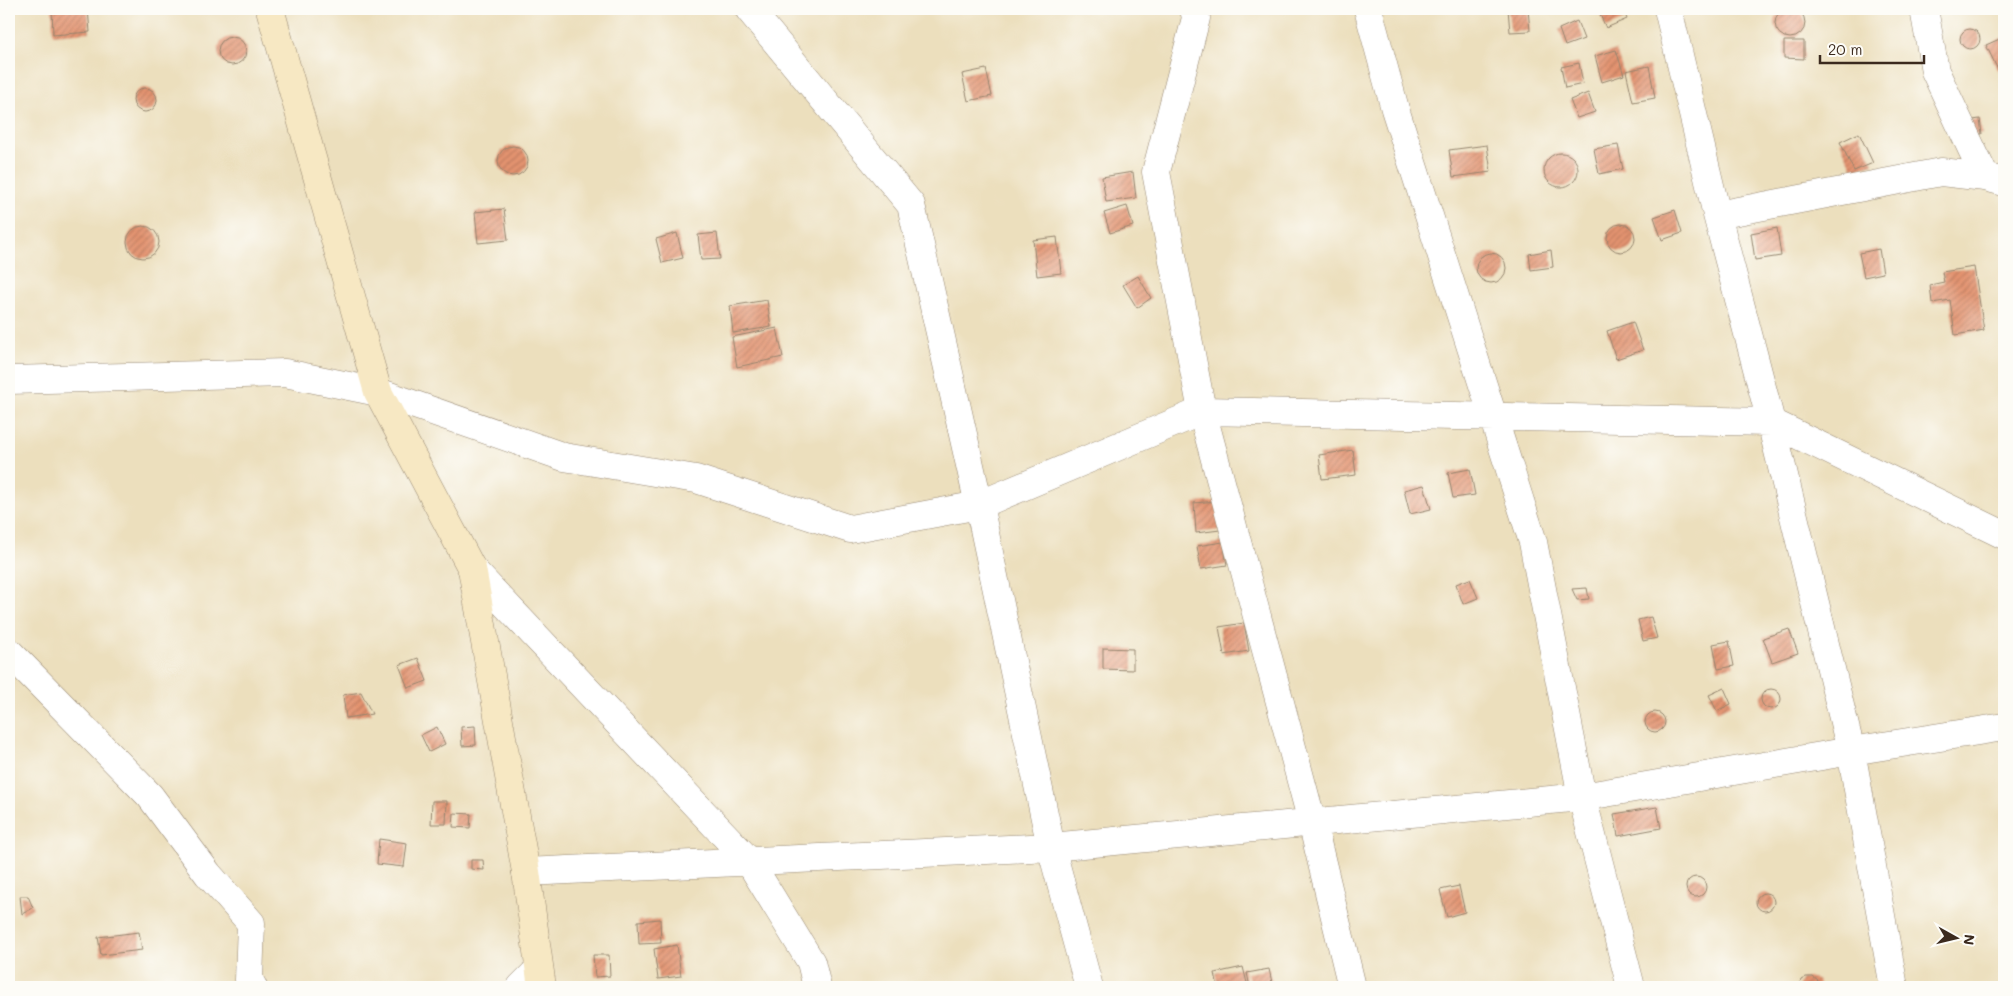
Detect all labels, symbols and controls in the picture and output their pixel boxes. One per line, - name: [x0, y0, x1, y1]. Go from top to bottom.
- scale bar: [1820, 32, 1924, 64]
- text: 20 m: [1828, 39, 1862, 59]
- north arrow: [1930, 914, 1980, 964]
- text: N: [1959, 933, 1980, 946]

